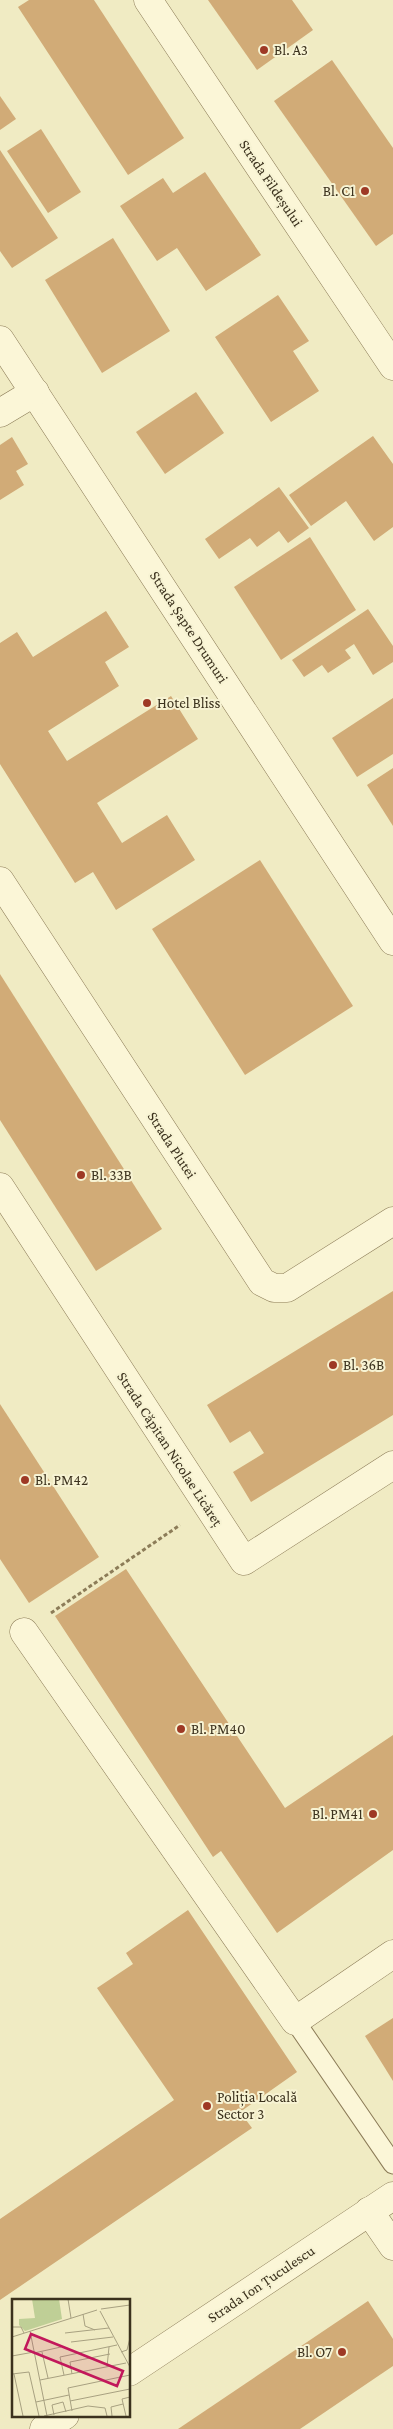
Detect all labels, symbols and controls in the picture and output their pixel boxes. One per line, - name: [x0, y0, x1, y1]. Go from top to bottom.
- place label: Bl. A3: [274, 42, 308, 58]
- marker: Bl. A3: [258, 44, 270, 56]
- street label: Strada Fildeșului: [234, 137, 306, 230]
- place label: Bl. C1: [323, 183, 355, 199]
- marker: Bl. C1: [359, 185, 371, 197]
- street label: Strada Șapte Drumuri: [145, 568, 231, 687]
- place label: Hotel Bliss: [157, 695, 220, 711]
- marker: Hotel Bliss: [141, 697, 153, 709]
- street label: Strada Plutei: [144, 1109, 200, 1181]
- place label: Bl. 33B: [91, 1167, 132, 1183]
- marker: Bl. 33B: [75, 1169, 87, 1181]
- place label: Bl. 36B: [343, 1357, 384, 1373]
- marker: Bl. 36B: [327, 1359, 339, 1371]
- street label: Strada Căpitan Nicolae Licăreț: [112, 1369, 226, 1531]
- place label: Bl. PM42: [35, 1472, 88, 1488]
- marker: Bl. PM42: [19, 1474, 31, 1486]
- place label: Bl. PM40: [191, 1721, 246, 1737]
- marker: Bl. PM40: [175, 1723, 187, 1735]
- place label: Bl. PM41: [312, 1806, 363, 1822]
- marker: Bl. PM41: [367, 1808, 379, 1820]
- place label: Poliția Locală Sector 3: [217, 2089, 297, 2122]
- marker: Poliția Locală Sector 3: [201, 2100, 213, 2112]
- street label: Strada Ion Țuculescu: [205, 2242, 319, 2327]
- inset map: [12, 2299, 130, 2416]
- place label: Bl. O7: [297, 2344, 332, 2360]
- marker: Bl. O7: [336, 2346, 348, 2358]

